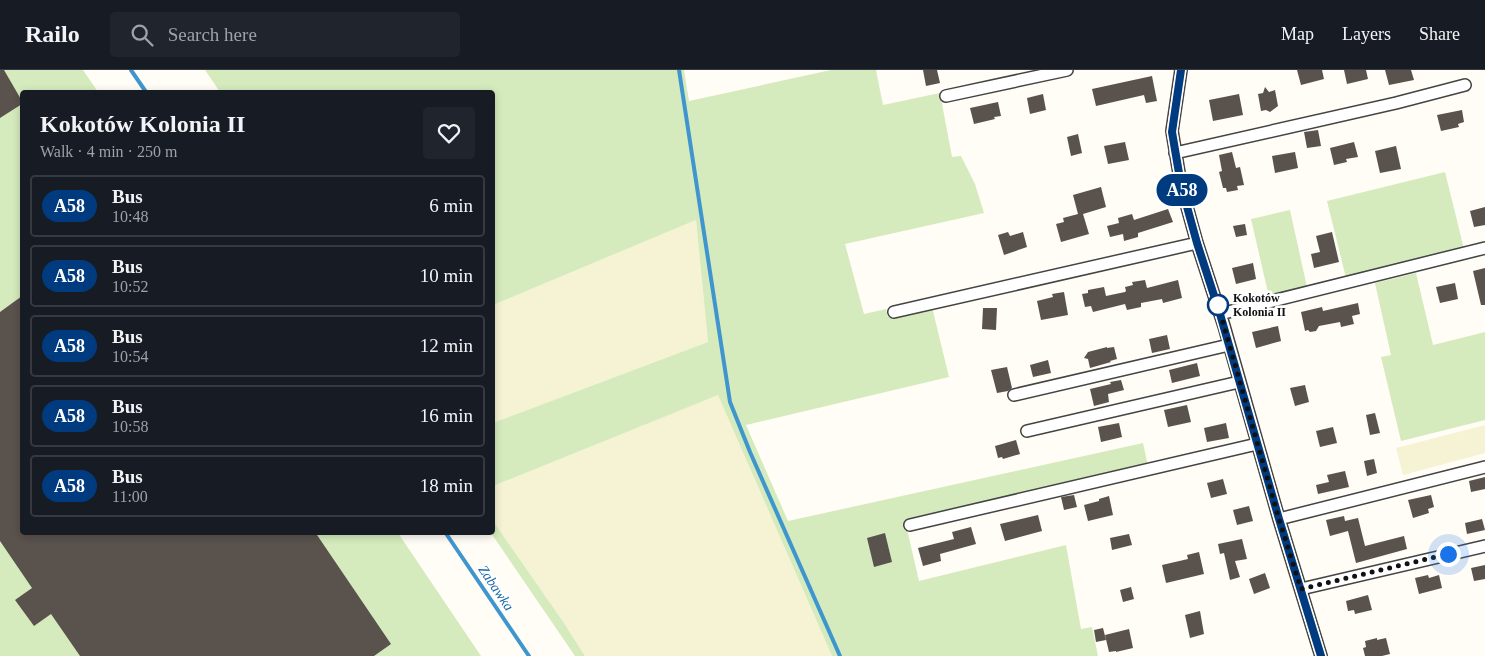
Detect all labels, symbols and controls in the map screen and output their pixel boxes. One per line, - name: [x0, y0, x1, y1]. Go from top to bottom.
- search box: [110, 12, 460, 57]
- text: Railo: [25, 21, 80, 47]
- icon: search: [128, 21, 156, 49]
- text: Search here: [168, 24, 257, 45]
- text: Map: [1281, 24, 1314, 44]
- text: Layers: [1342, 24, 1391, 44]
- text: Share: [1419, 24, 1460, 44]
- button: heart: [423, 107, 475, 159]
- text: Kokotów Kolonia II: [40, 111, 245, 137]
- text: Walk · 4 min · 250 m: [40, 143, 177, 160]
- line badge: A58: [1153, 174, 1211, 206]
- text: A58: [1167, 180, 1198, 200]
- text: Bus: [112, 186, 143, 207]
- text: 6 min: [429, 195, 473, 216]
- text: A58: [54, 196, 85, 216]
- text: 10:48: [112, 208, 148, 225]
- text: Bus: [112, 256, 143, 277]
- text: 10 min: [420, 265, 473, 286]
- text: A58: [54, 266, 85, 286]
- text: 10:52: [112, 278, 148, 295]
- place label: Kokotów Kolonia II: [1233, 291, 1286, 319]
- marker: Kokotów Kolonia II: [1207, 294, 1229, 316]
- text: Bus: [112, 326, 143, 347]
- text: 12 min: [420, 335, 473, 356]
- text: A58: [54, 336, 85, 356]
- text: 10:54: [112, 348, 148, 365]
- text: Bus: [112, 396, 143, 417]
- text: 16 min: [420, 405, 473, 426]
- text: A58: [54, 406, 85, 426]
- text: 10:58: [112, 418, 148, 435]
- text: Bus: [112, 466, 143, 487]
- text: 18 min: [420, 475, 473, 496]
- text: A58: [54, 476, 85, 496]
- text: 11:00: [112, 488, 148, 505]
- your location: [1436, 542, 1461, 567]
- water label: Zabawka: [475, 563, 517, 613]

